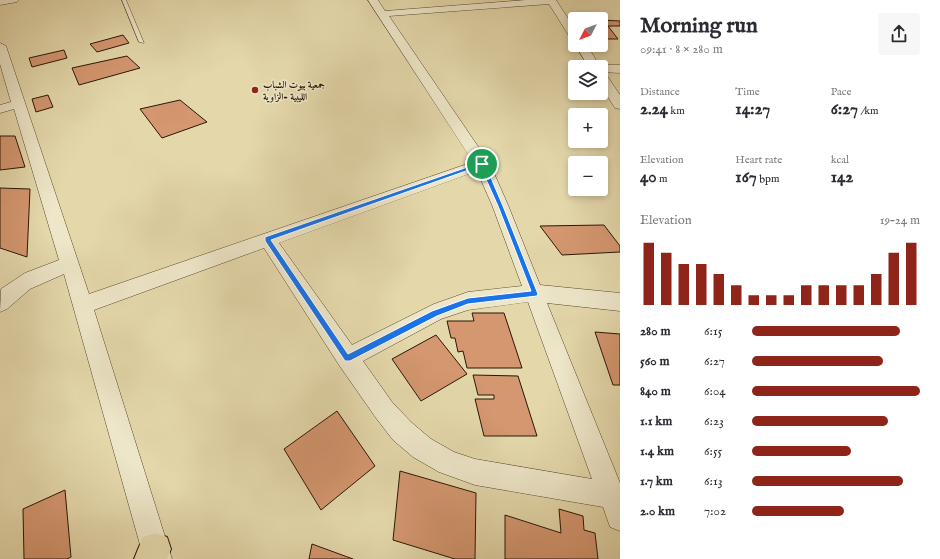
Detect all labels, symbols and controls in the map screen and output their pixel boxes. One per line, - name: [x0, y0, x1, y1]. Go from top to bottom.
- north arrow: [568, 12, 608, 52]
- map controls: [568, 12, 608, 196]
- text: Morning run: [640, 12, 758, 40]
- button: share: [878, 13, 920, 55]
- text: 09:41 · 8 × 280 m: [640, 41, 723, 58]
- button: layers: [568, 60, 608, 100]
- place label: جمعية بيوت الشباب الليبية -الزاوية: [263, 79, 325, 104]
- marker: جمعية بيوت الشباب الليبية -الزاوية: [250, 85, 260, 95]
- text: Distance: [640, 85, 680, 99]
- text: Time: [735, 85, 760, 99]
- text: Pace: [831, 85, 851, 99]
- text: 2.24: [640, 99, 668, 120]
- text: 14:27: [735, 99, 770, 120]
- text: 6:27: [831, 99, 858, 120]
- text: km: [668, 104, 685, 118]
- text: /km: [858, 104, 879, 118]
- button: +: [568, 108, 608, 148]
- pin: [465, 147, 499, 181]
- icon: arrive: [471, 153, 493, 175]
- text: Elevation: [640, 153, 684, 167]
- text: Heart rate: [735, 153, 782, 167]
- text: kcal: [831, 153, 849, 167]
- button: −: [568, 156, 608, 196]
- text: 40: [640, 167, 657, 188]
- text: 167: [735, 167, 757, 188]
- text: 142: [831, 167, 853, 188]
- text: m: [657, 172, 668, 186]
- text: bpm: [757, 172, 780, 186]
- text: Elevation: [640, 212, 692, 229]
- text: 19–24 m: [880, 212, 920, 229]
- text: 280 m: [640, 323, 670, 340]
- text: 6:15: [704, 323, 722, 340]
- text: 560 m: [640, 353, 669, 370]
- text: 6:27: [704, 353, 725, 370]
- text: 840 m: [640, 383, 671, 400]
- text: 6:04: [704, 383, 726, 400]
- text: 1.1 km: [640, 413, 672, 430]
- text: 6:23: [704, 413, 724, 430]
- text: 1.4 km: [640, 443, 674, 460]
- text: 6:55: [704, 443, 722, 460]
- text: 1.7 km: [640, 473, 673, 490]
- text: 6:13: [704, 473, 723, 490]
- text: 2.0 km: [640, 503, 675, 520]
- text: 7:02: [704, 503, 726, 520]

